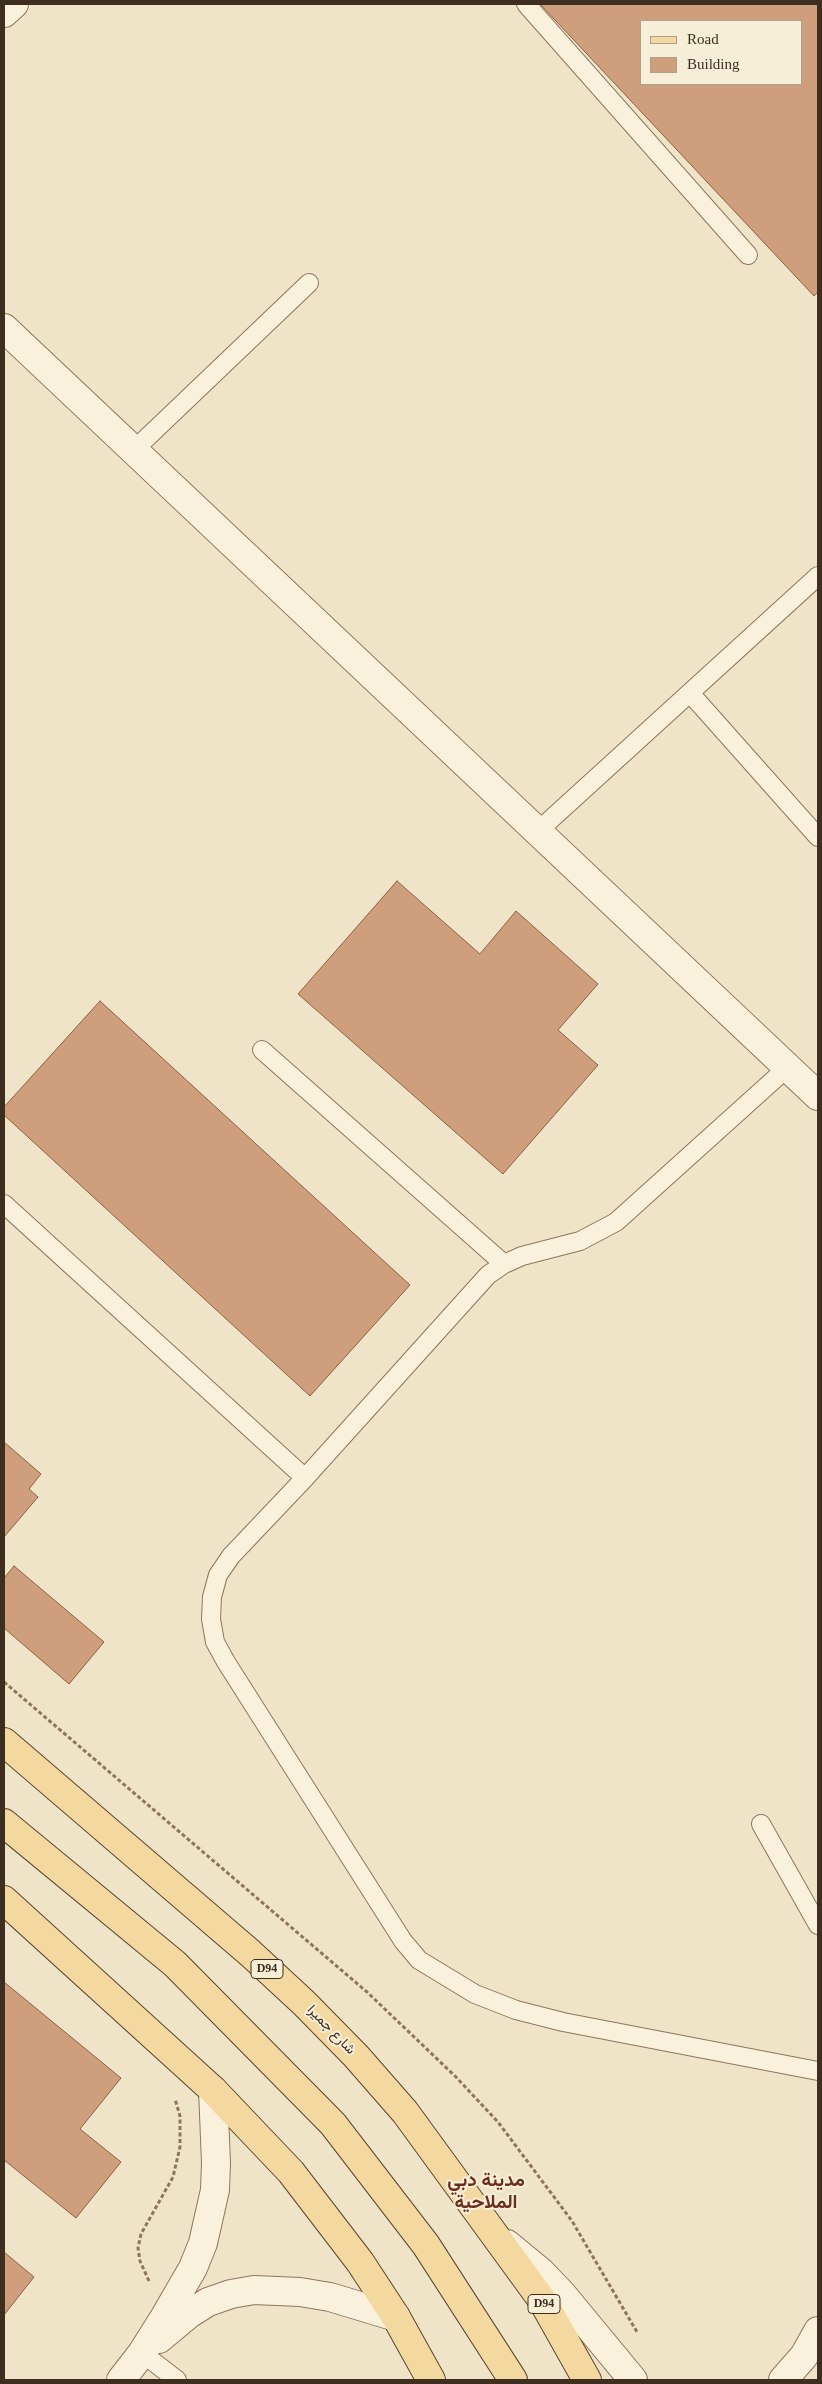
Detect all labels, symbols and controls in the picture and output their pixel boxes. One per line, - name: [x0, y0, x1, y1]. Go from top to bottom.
- legend: [640, 20, 802, 85]
- text: Road: [687, 31, 719, 47]
- text: Building: [687, 56, 740, 72]
- road number: D94: [251, 1960, 283, 1978]
- street label: شارع جميرا: [303, 2002, 359, 2058]
- district label: مدينة دبي الملاحية: [447, 2170, 525, 2214]
- road number: D94: [528, 2294, 560, 2314]

